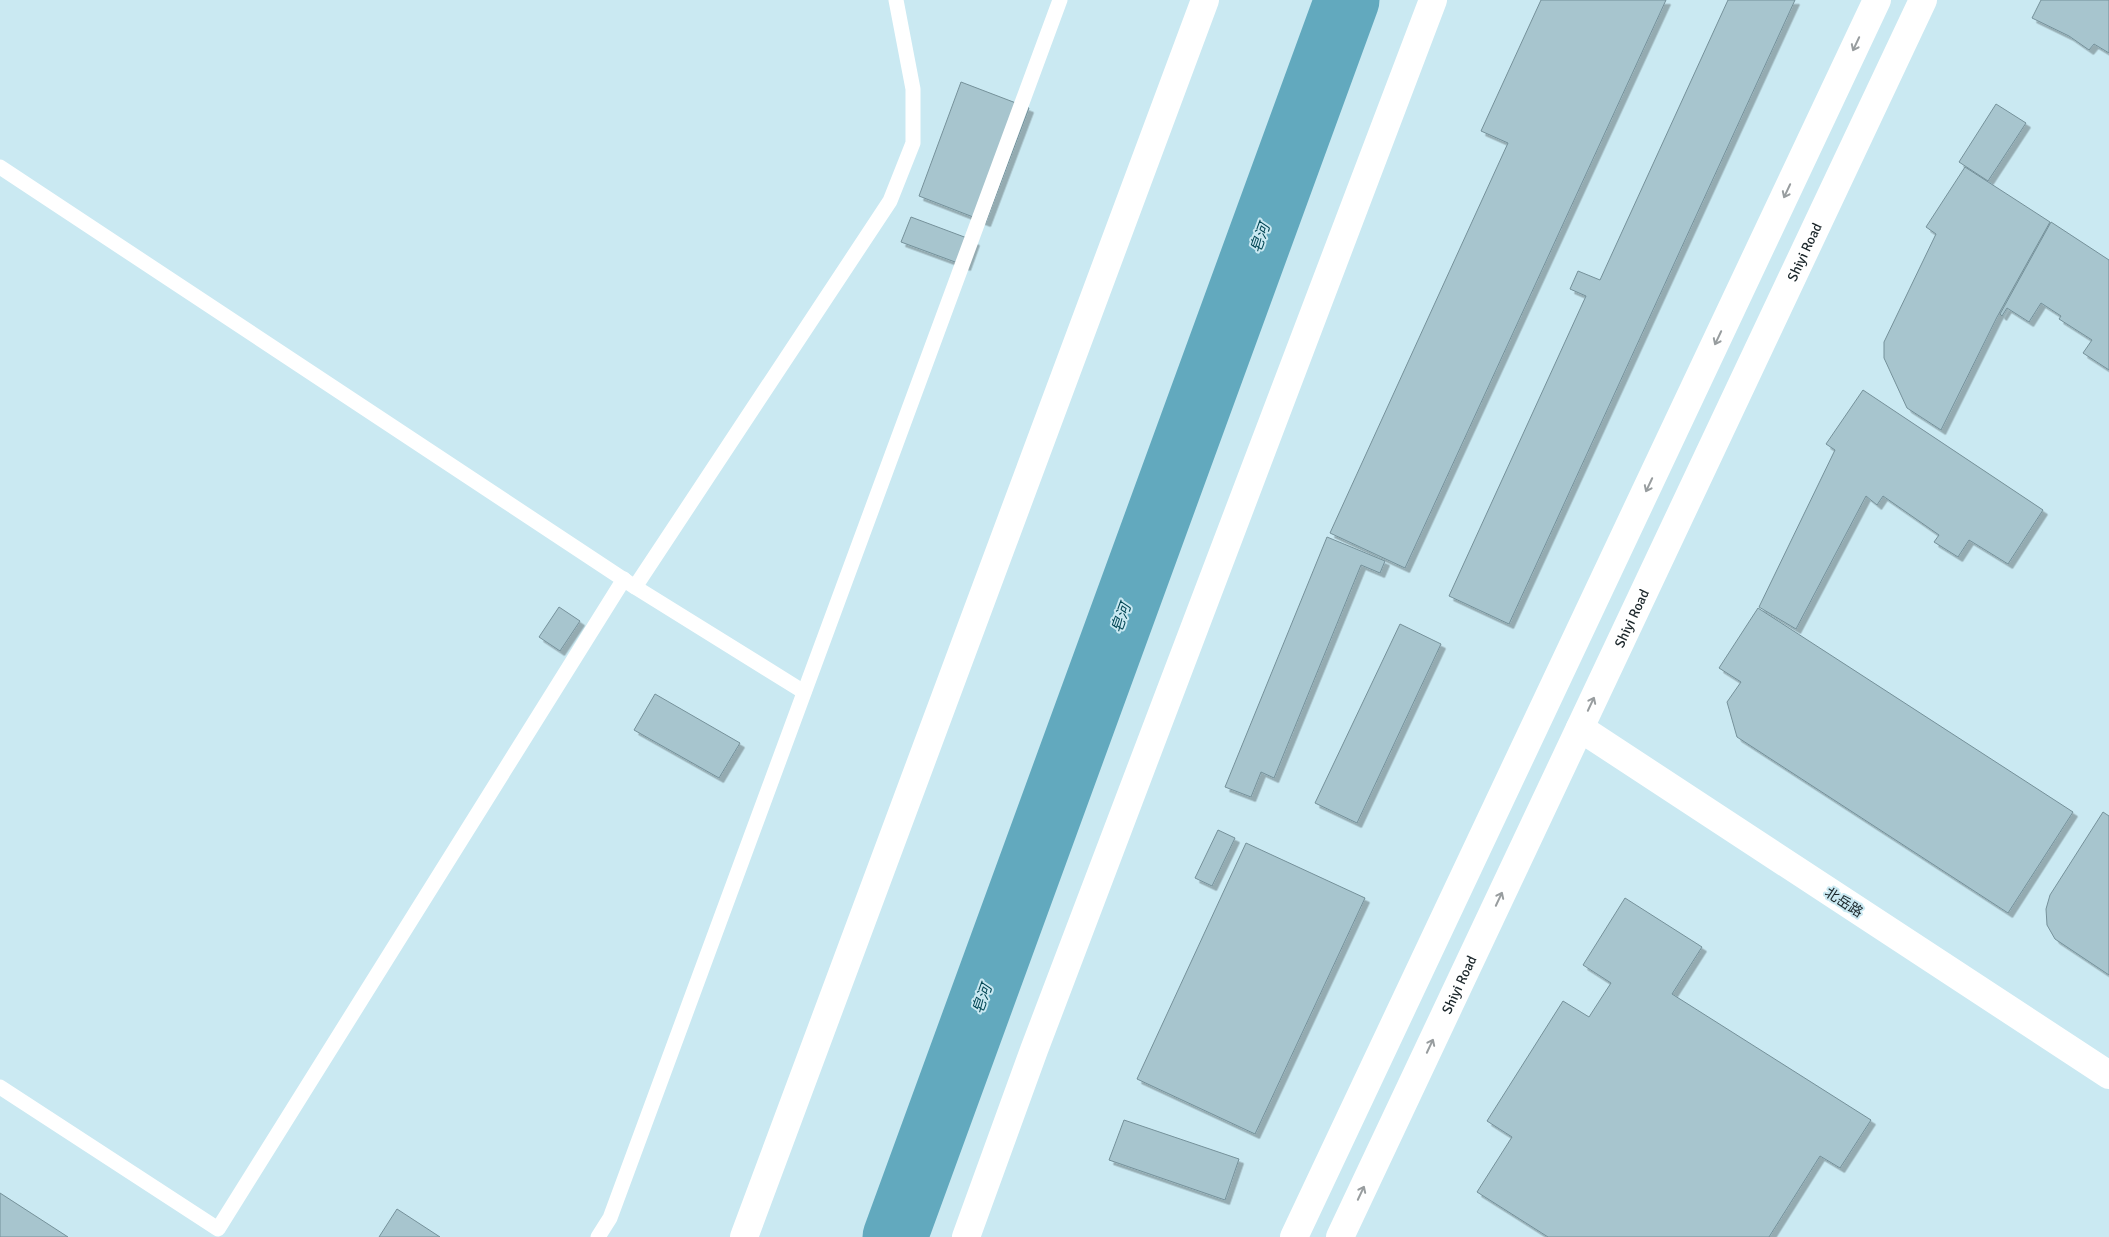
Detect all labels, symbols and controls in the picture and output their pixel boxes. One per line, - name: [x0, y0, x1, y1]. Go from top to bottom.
- one-way arrow: [1851, 36, 1860, 51]
- one-way arrow: [1782, 183, 1791, 198]
- water label: 皂河: [1246, 218, 1275, 255]
- street label: Shiyi Road: [1784, 220, 1826, 284]
- one-way arrow: [1713, 330, 1722, 345]
- one-way arrow: [1644, 477, 1653, 492]
- street label: Shiyi Road: [1611, 587, 1653, 650]
- water label: 皂河: [1107, 598, 1136, 635]
- one-way arrow: [1586, 697, 1596, 712]
- street label: 北岳路: [1821, 884, 1866, 921]
- one-way arrow: [1495, 892, 1505, 907]
- street label: Shiyi Road: [1438, 953, 1480, 1017]
- water label: 皂河: [968, 979, 997, 1016]
- one-way arrow: [1426, 1039, 1435, 1054]
- one-way arrow: [1357, 1186, 1366, 1201]

